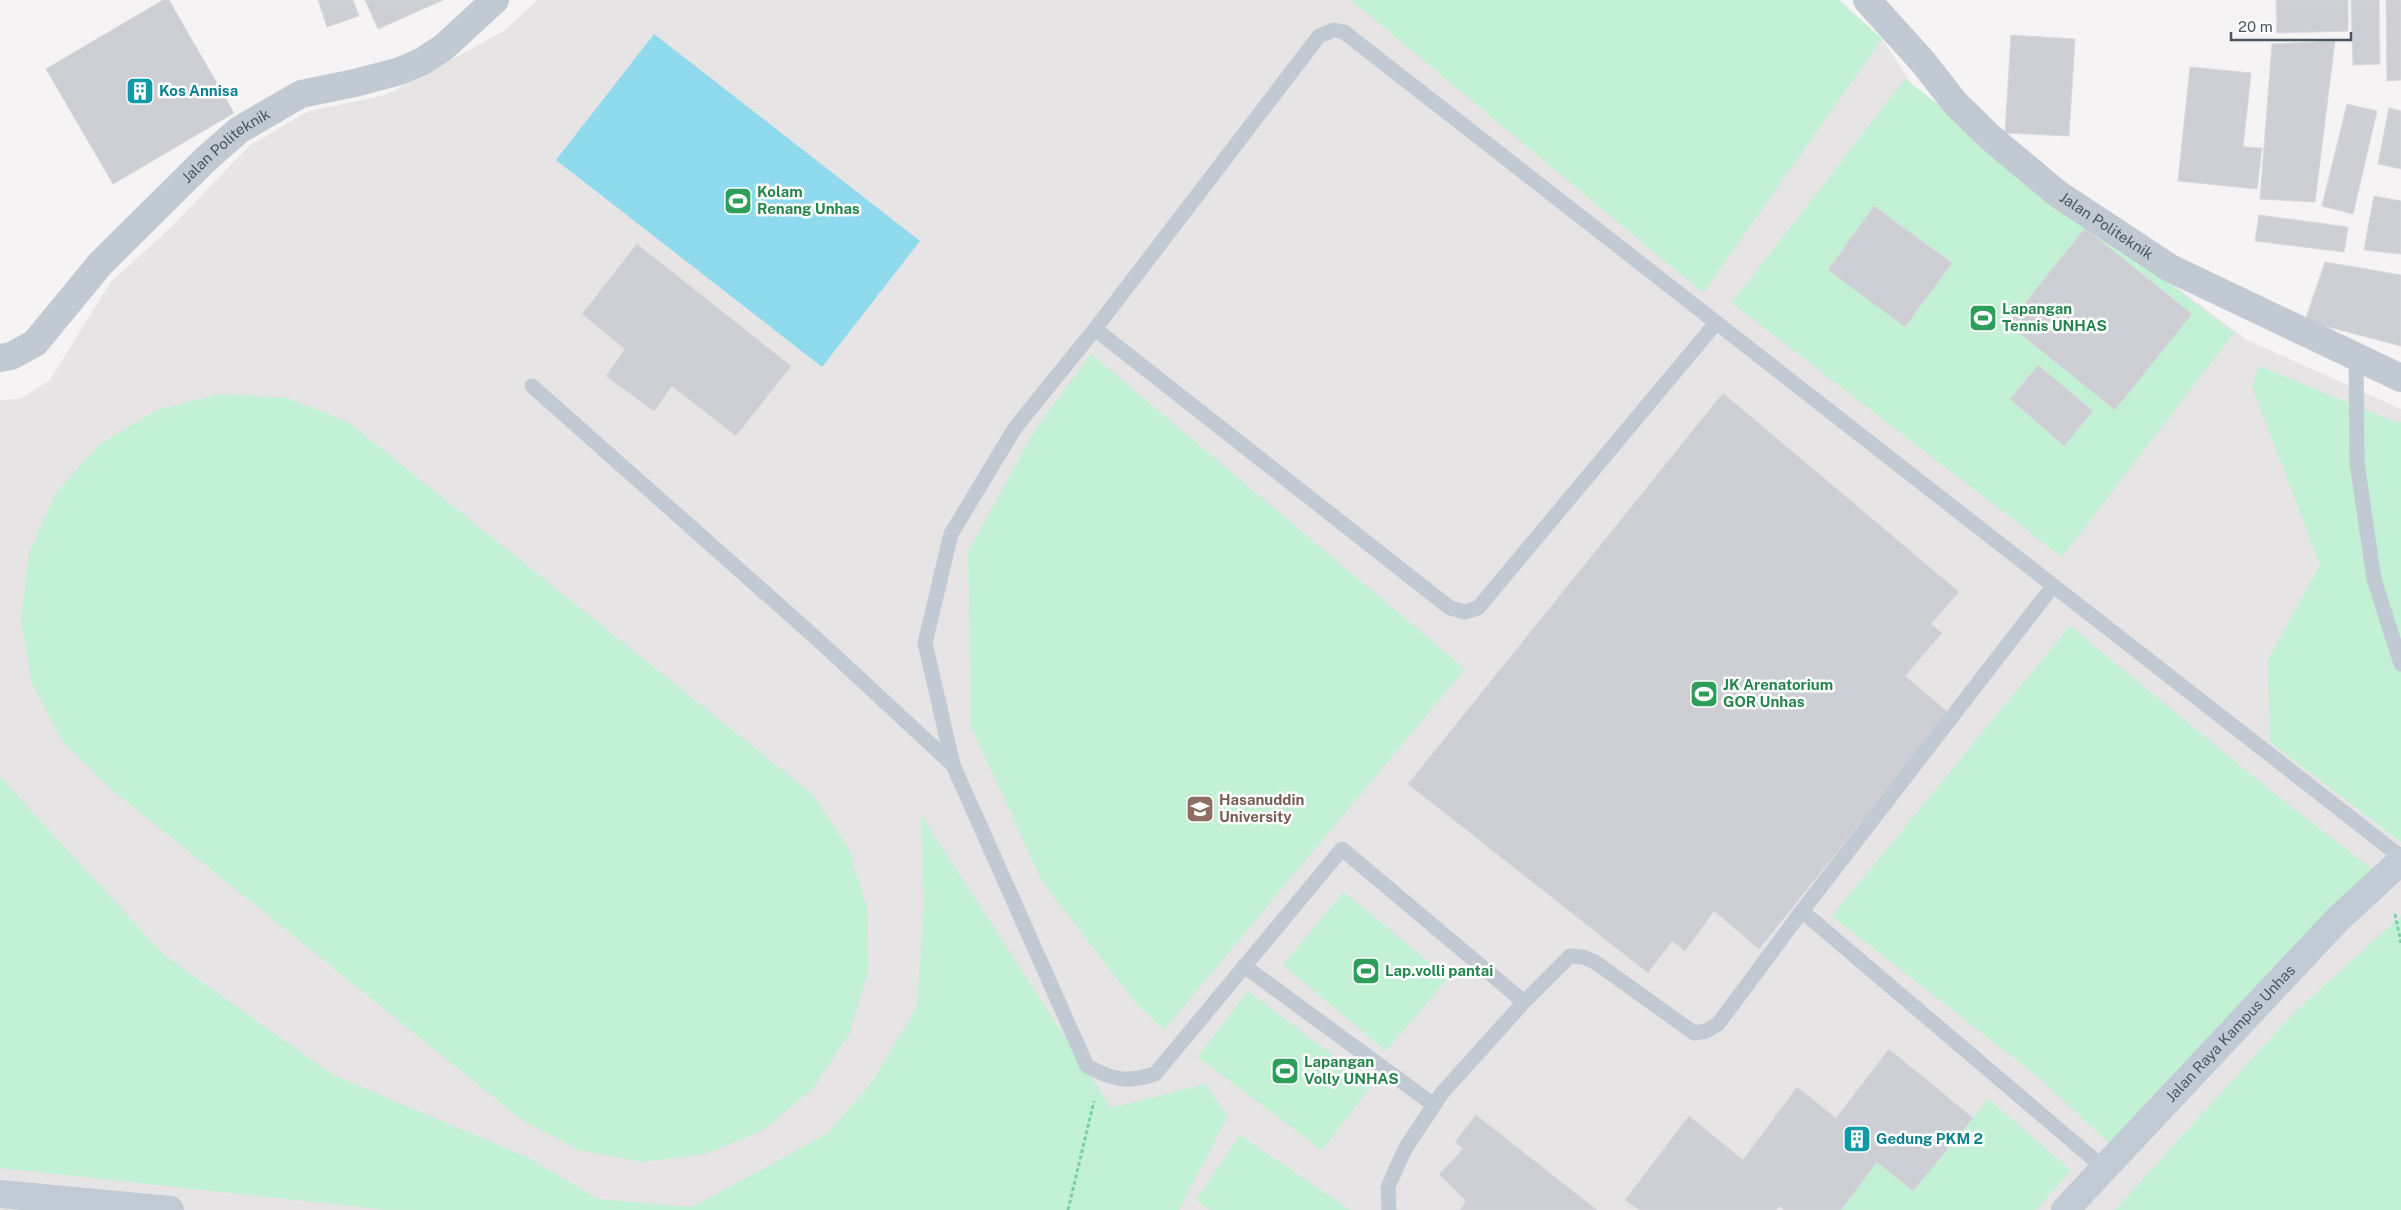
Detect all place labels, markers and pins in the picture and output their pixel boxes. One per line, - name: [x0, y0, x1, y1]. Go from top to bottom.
- building icon: Kos Annisa: [125, 76, 155, 106]
- place label: Kos Annisa: [159, 82, 238, 99]
- place label: Kolam Renang Unhas: [757, 183, 860, 217]
- sports icon: Kolam Renang Unhas: [723, 186, 753, 216]
- place label: Lapangan Tennis UNHAS: [2002, 300, 2107, 334]
- sports icon: Lapangan Tennis UNHAS: [1968, 303, 1998, 333]
- place label: JK Arenatorium GOR Unhas: [1723, 676, 1833, 710]
- sports icon: JK Arenatorium GOR Unhas: [1689, 679, 1719, 709]
- place label: Hasanuddin University: [1219, 791, 1305, 825]
- school or university icon: Hasanuddin University: [1185, 794, 1215, 824]
- sports icon: Lap.volli pantai: [1351, 956, 1381, 986]
- place label: Lap.volli pantai: [1385, 962, 1493, 979]
- place label: Lapangan Volly UNHAS: [1304, 1053, 1399, 1087]
- sports icon: Lapangan Volly UNHAS: [1270, 1056, 1300, 1086]
- building icon: Gedung PKM 2: [1842, 1124, 1872, 1154]
- place label: Gedung PKM 2: [1876, 1130, 1983, 1147]

